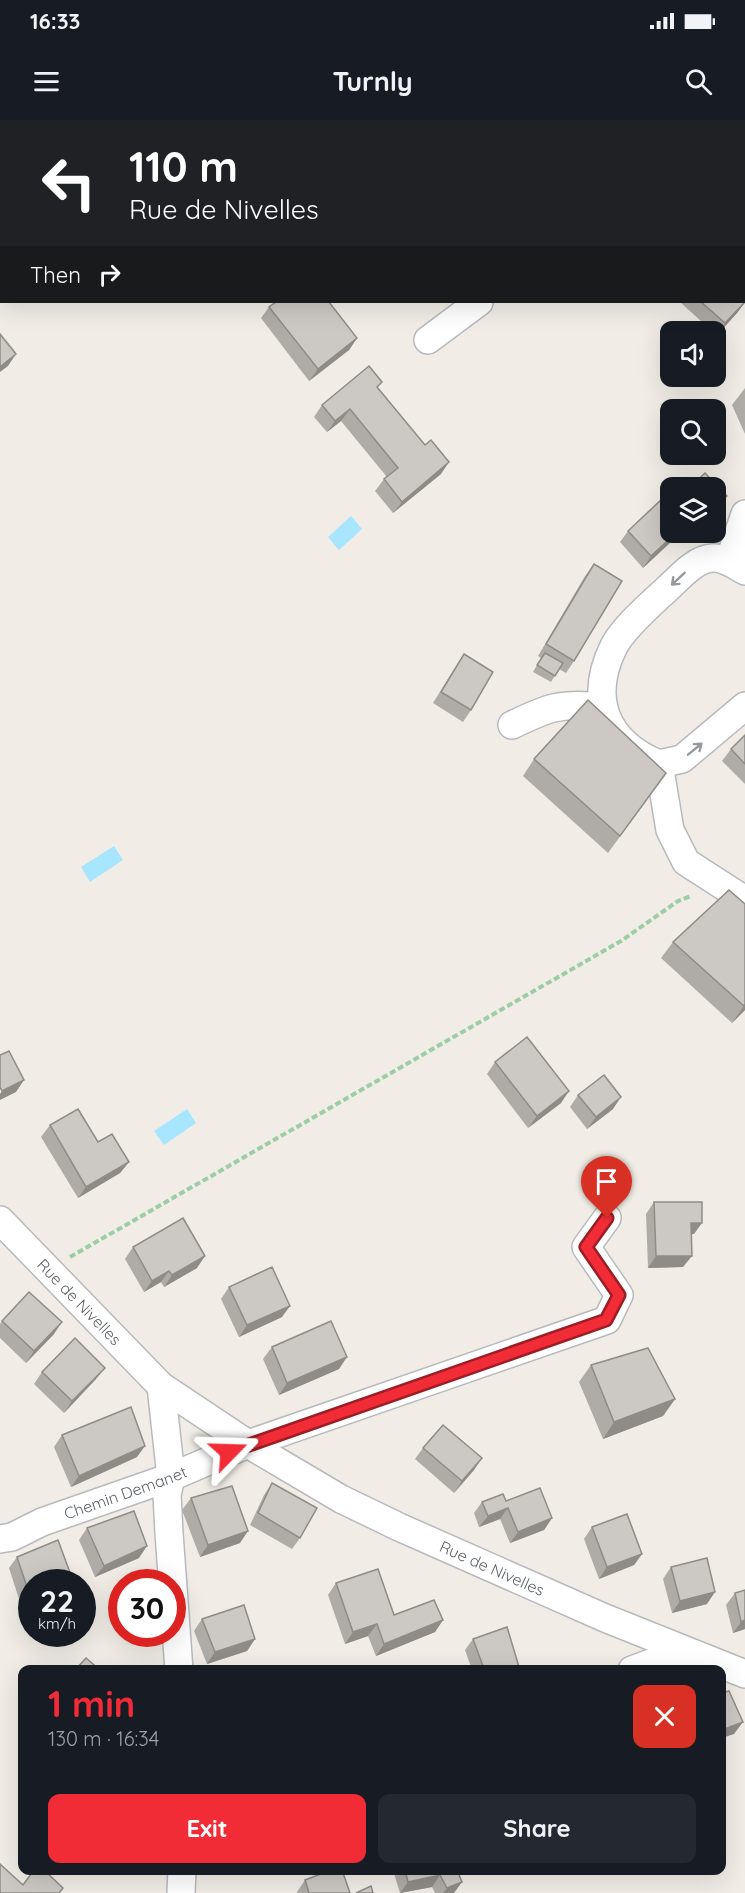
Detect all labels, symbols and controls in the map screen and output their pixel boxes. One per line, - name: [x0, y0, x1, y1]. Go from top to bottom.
- text: 16:33: [30, 7, 80, 35]
- text: Turnly: [332, 64, 413, 98]
- icon: menu: [30, 65, 63, 98]
- icon: search: [682, 65, 715, 98]
- text: 110 m: [129, 140, 238, 193]
- icon: left: [30, 144, 108, 222]
- text: Rue de Nivelles: [129, 192, 319, 226]
- icon: right: [93, 258, 126, 291]
- text: Then: [30, 261, 81, 289]
- map controls: [660, 321, 726, 543]
- button: sound: [660, 321, 726, 387]
- button: search: [660, 399, 726, 465]
- button: layers: [660, 477, 726, 543]
- one-way arrow: [670, 572, 685, 586]
- one-way arrow: [687, 742, 703, 755]
- pin: [581, 1156, 632, 1218]
- icon: arrive: [590, 1165, 623, 1198]
- street label: Rue de Nivelles: [33, 1254, 126, 1349]
- position arrow: [197, 1420, 261, 1484]
- street label: Chemin Demanet: [61, 1461, 190, 1524]
- street label: Rue de Nivelles: [437, 1536, 548, 1600]
- speed limit sign: 30: [108, 1569, 186, 1647]
- text: 22: [40, 1582, 74, 1620]
- text: km/h: [38, 1614, 76, 1633]
- text: 1 min: [48, 1681, 135, 1726]
- button: close: [633, 1685, 696, 1748]
- text: 130 m · 16:34: [48, 1726, 159, 1751]
- button: Exit: [48, 1794, 366, 1863]
- button: Share: [378, 1794, 696, 1863]

